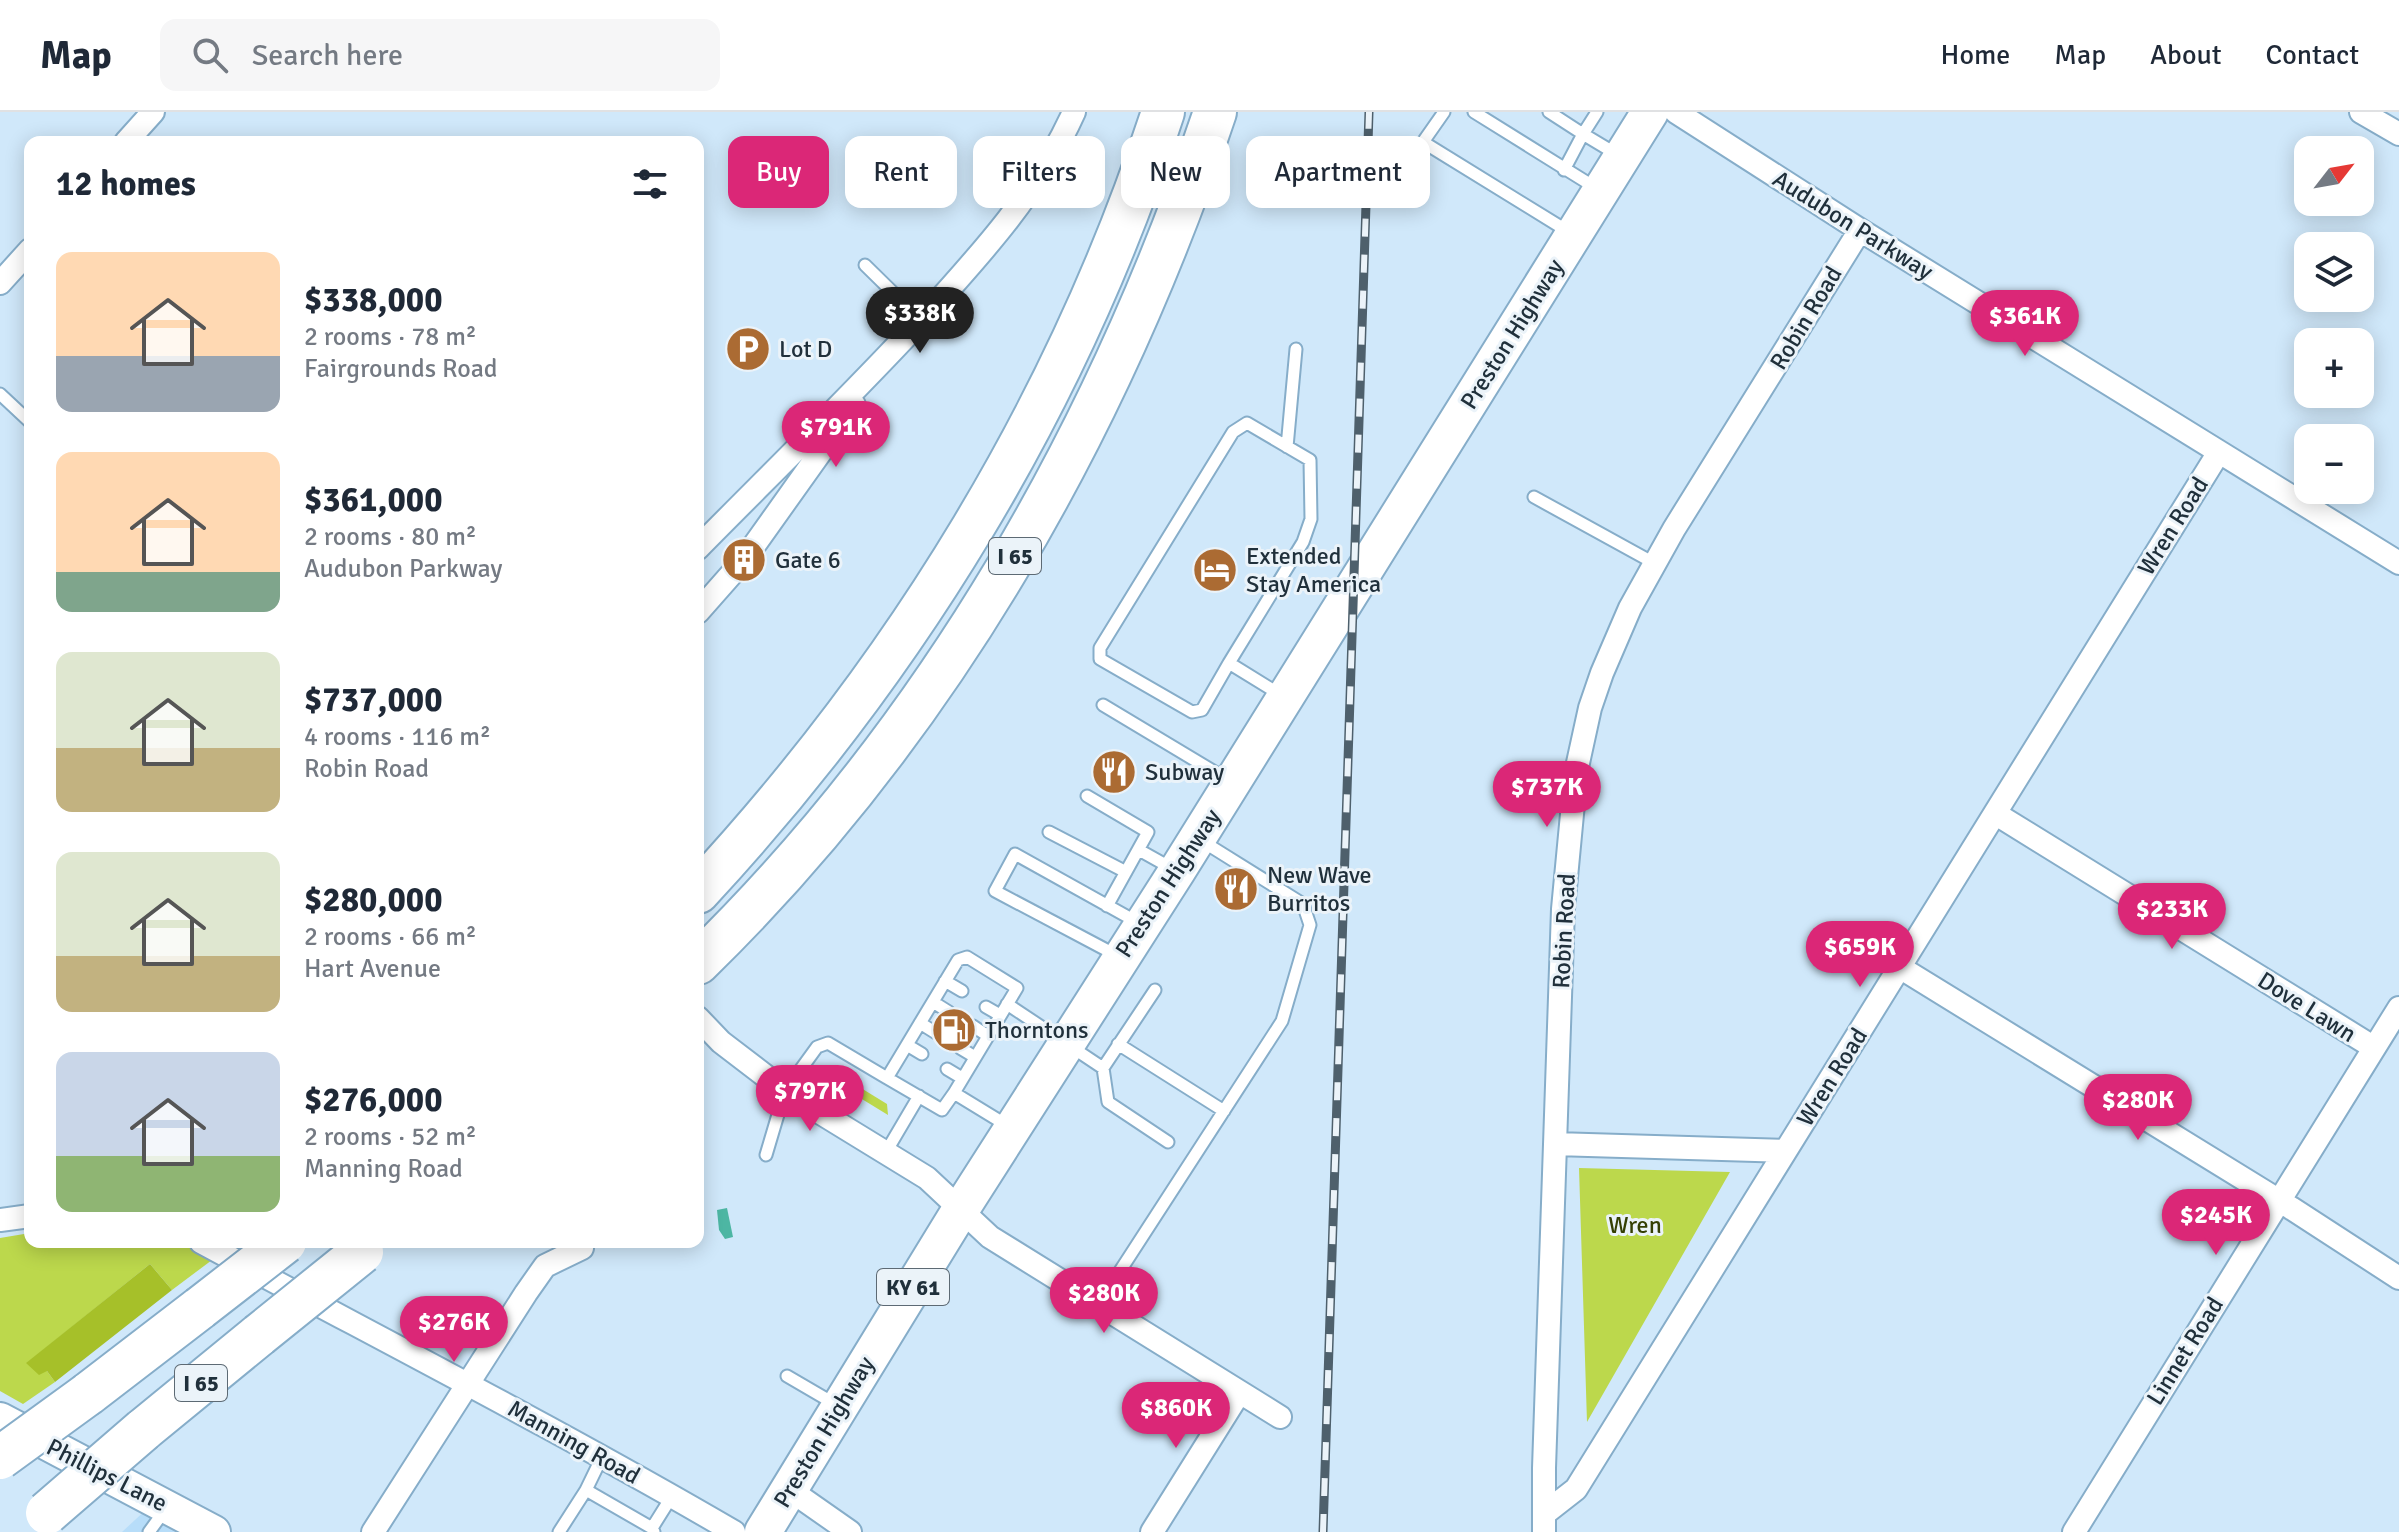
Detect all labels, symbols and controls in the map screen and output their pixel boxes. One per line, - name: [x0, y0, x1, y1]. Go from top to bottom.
- search box: [160, 19, 720, 91]
- text: Map: [40, 32, 112, 79]
- icon: search: [188, 33, 232, 77]
- text: Search here: [252, 37, 403, 74]
- text: Home: [1941, 38, 2010, 72]
- text: Map: [2054, 38, 2106, 72]
- text: About: [2150, 38, 2222, 72]
- text: Contact: [2266, 38, 2359, 72]
- chip: Buy: [728, 136, 829, 208]
- chip: Rent: [845, 136, 957, 208]
- chip: Filters: [973, 136, 1105, 208]
- chip: New: [1121, 136, 1230, 208]
- chip: Apartment: [1246, 136, 1430, 208]
- north arrow: [2294, 136, 2374, 216]
- map controls: [2294, 136, 2374, 504]
- icon: filters: [628, 162, 672, 206]
- text: 12 homes: [56, 163, 196, 205]
- street label: Audubon Parkway: [1767, 164, 1939, 286]
- button: layers: [2294, 232, 2374, 312]
- street label: Preston Highway: [1454, 253, 1570, 415]
- street label: Robin Road: [1763, 261, 1849, 375]
- text: $338,000: [304, 279, 443, 321]
- icon: home: [120, 284, 216, 380]
- pin: $338K: [864, 287, 976, 355]
- pin: $361K: [1969, 290, 2081, 358]
- text: $338K: [884, 297, 956, 329]
- text: $361K: [1989, 300, 2061, 332]
- text: 2 rooms · 78 m²: [304, 321, 477, 353]
- parking icon: Lot D: [724, 325, 772, 373]
- button: +: [2294, 328, 2374, 408]
- place label: Lot D: [779, 334, 832, 364]
- text: Fairgrounds Road: [304, 353, 498, 385]
- pin: $791K: [780, 401, 892, 469]
- text: $791K: [800, 411, 872, 443]
- button: −: [2294, 424, 2374, 504]
- street label: Wren Road: [2131, 471, 2215, 581]
- text: $361,000: [304, 479, 443, 521]
- icon: home: [120, 484, 216, 580]
- text: 2 rooms · 80 m²: [304, 521, 477, 553]
- building icon: Gate 6: [720, 536, 768, 584]
- road number: I 65: [989, 538, 1041, 574]
- place label: Extended Stay America: [1246, 541, 1381, 599]
- place label: Gate 6: [775, 545, 841, 575]
- hotel icon: Extended Stay America: [1191, 546, 1239, 594]
- text: Audubon Parkway: [304, 553, 503, 585]
- text: $737,000: [304, 679, 443, 721]
- icon: home: [120, 684, 216, 780]
- text: 4 rooms · 116 m²: [304, 721, 491, 753]
- restaurant icon: Subway: [1090, 748, 1138, 796]
- text: Robin Road: [304, 753, 429, 785]
- place label: Subway: [1145, 757, 1224, 787]
- pin: $737K: [1491, 761, 1603, 829]
- text: $737K: [1511, 771, 1583, 803]
- street label: Preston Highway: [1109, 803, 1227, 963]
- place label: New Wave Burritos: [1267, 860, 1372, 918]
- restaurant icon: New Wave Burritos: [1212, 865, 1260, 913]
- street label: Robin Road: [1546, 873, 1582, 989]
- text: $280,000: [304, 879, 443, 921]
- pin: $233K: [2116, 883, 2228, 951]
- icon: home: [120, 884, 216, 980]
- text: $233K: [2136, 893, 2208, 925]
- text: 2 rooms · 66 m²: [304, 921, 477, 953]
- pin: $659K: [1804, 921, 1916, 989]
- text: $659K: [1824, 931, 1896, 963]
- text: Hart Avenue: [304, 953, 441, 985]
- street label: Dove Lawn: [2252, 965, 2362, 1049]
- fuel station icon: Thorntons: [930, 1006, 978, 1054]
- place label: Thorntons: [985, 1015, 1089, 1045]
- street label: Wren Road: [1790, 1022, 1874, 1132]
- pin: $797K: [754, 1065, 866, 1133]
- pin: $280K: [2082, 1074, 2194, 1142]
- text: $797K: [774, 1075, 846, 1107]
- text: $276,000: [304, 1079, 443, 1121]
- icon: home: [120, 1084, 216, 1180]
- text: $280K: [2102, 1084, 2174, 1116]
- text: 2 rooms · 52 m²: [304, 1121, 477, 1153]
- text: Manning Road: [304, 1153, 463, 1185]
- pin: $245K: [2160, 1189, 2272, 1257]
- text: $245K: [2180, 1199, 2252, 1231]
- park label: Wren: [1608, 1210, 1662, 1240]
- pin: $280K: [1048, 1267, 1160, 1335]
- road number: KY 61: [877, 1269, 949, 1305]
- text: $280K: [1068, 1277, 1140, 1309]
- street label: Linnet Road: [2140, 1291, 2230, 1411]
- pin: $276K: [398, 1296, 510, 1364]
- text: $276K: [418, 1306, 490, 1338]
- street label: Preston Highway: [767, 1351, 881, 1513]
- road number: I 65: [175, 1365, 227, 1401]
- pin: $860K: [1120, 1382, 1232, 1450]
- text: $860K: [1140, 1392, 1212, 1424]
- street label: Manning Road: [503, 1393, 645, 1491]
- street label: Phillips Lane: [42, 1432, 172, 1518]

